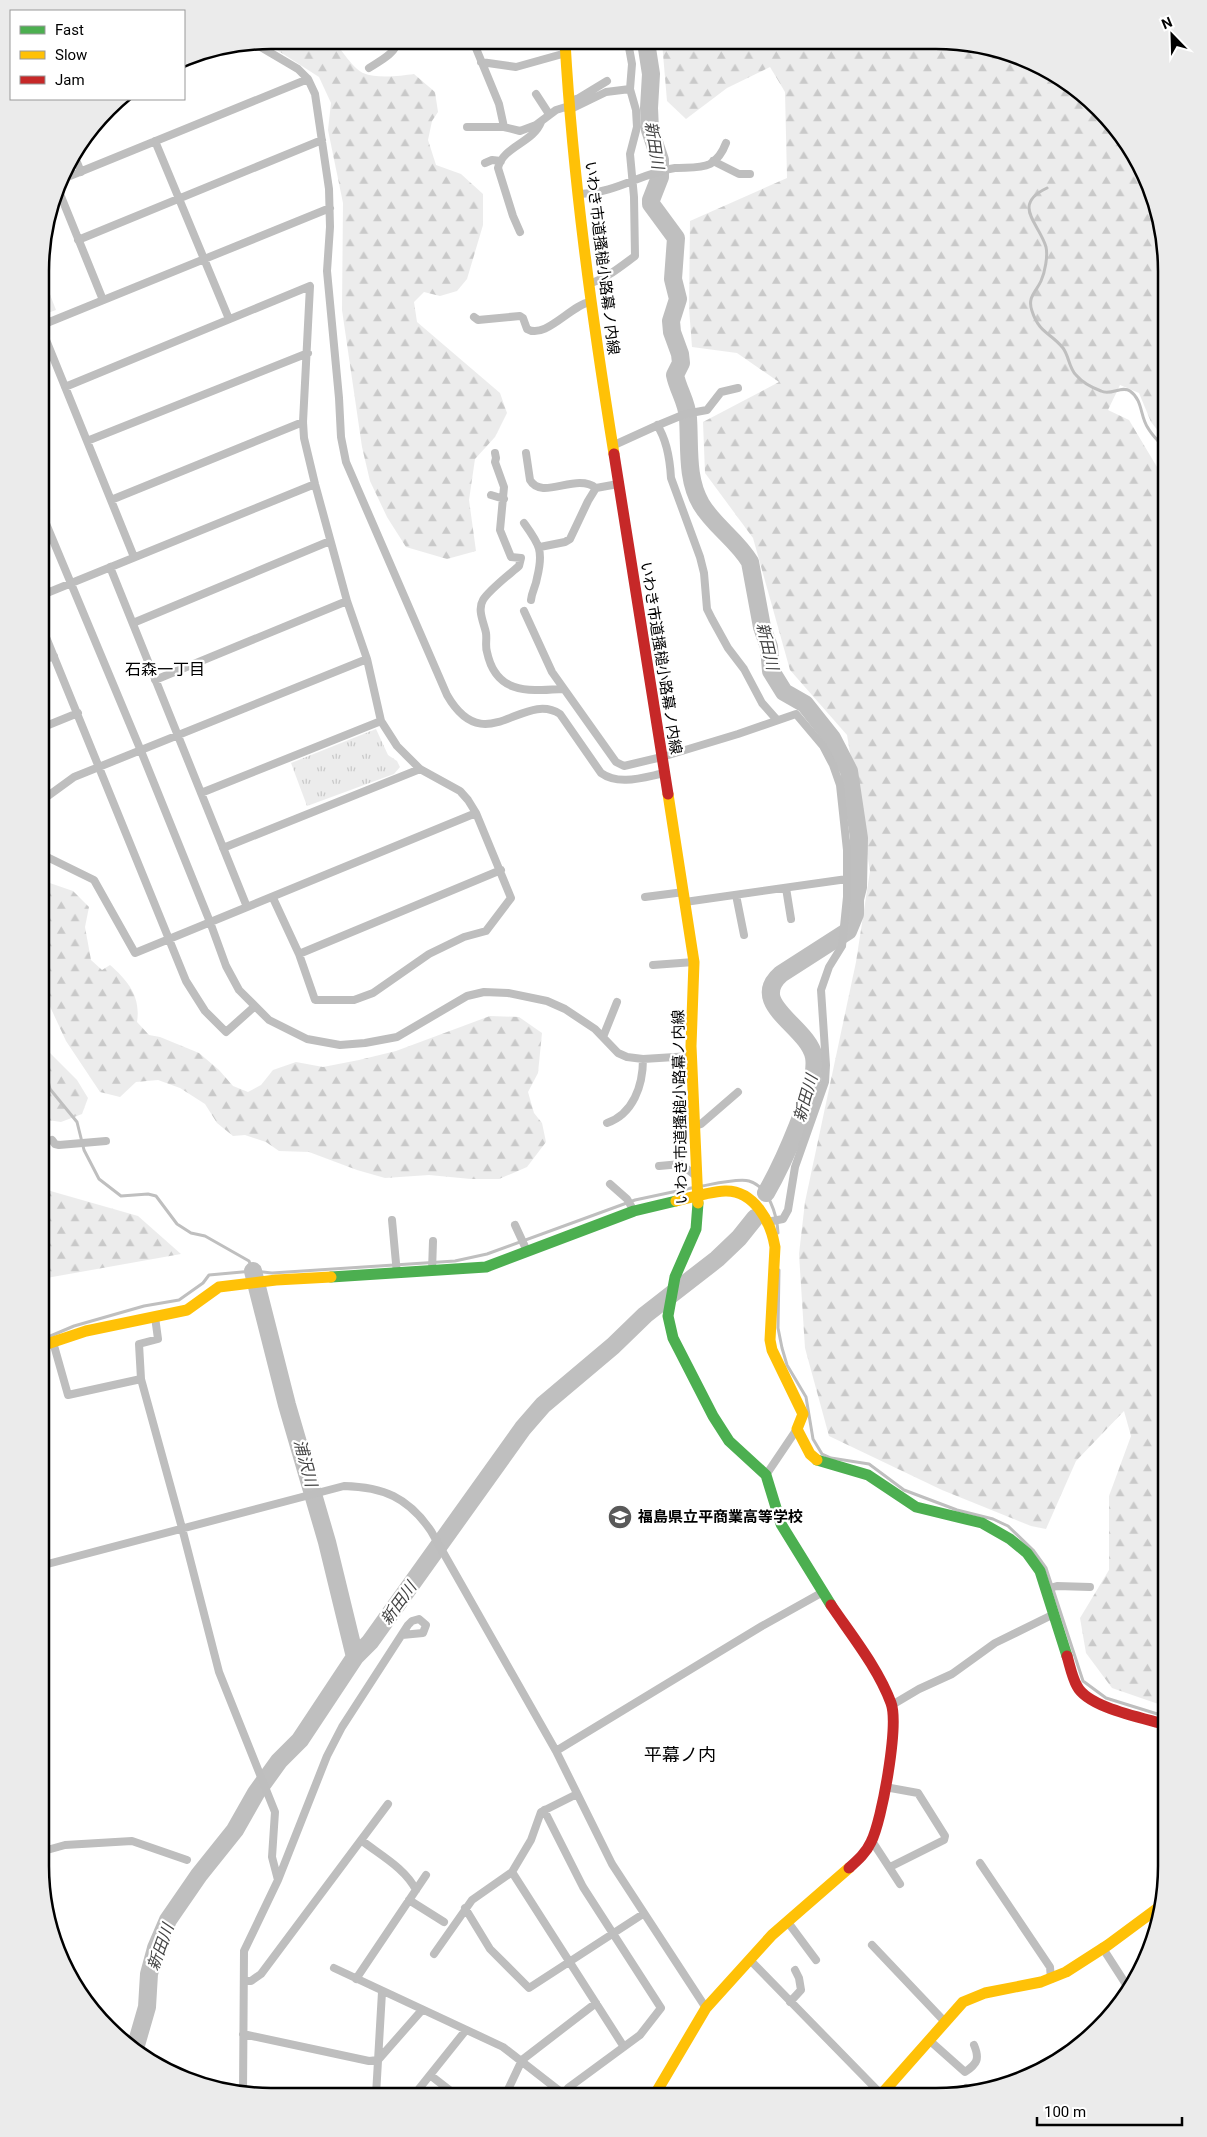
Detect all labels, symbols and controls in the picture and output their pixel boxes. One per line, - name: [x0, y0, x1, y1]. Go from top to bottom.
- legend: [10, 10, 185, 100]
- north arrow: [1147, 10, 1197, 60]
- text: N: [1159, 14, 1175, 32]
- text: Fast: [55, 21, 84, 39]
- text: Slow: [55, 46, 87, 64]
- text: Jam: [55, 71, 85, 89]
- water label: 新田川: [641, 120, 668, 172]
- street label: いわき市道搔槌小路幕ノ内線: [581, 160, 623, 356]
- street label: いわき市道搔槌小路幕ノ内線: [637, 560, 685, 756]
- water label: 新田川: [753, 621, 783, 674]
- district label: 石森一丁目: [125, 660, 205, 679]
- street label: いわき市道搔槌小路幕ノ内線: [669, 1009, 691, 1205]
- water label: 新田川: [790, 1071, 822, 1124]
- water label: 浦沢川: [290, 1437, 321, 1491]
- school or university icon: 福島県立平商業高等学校: [607, 1504, 633, 1530]
- place label: 福島県立平商業高等学校: [637, 1508, 803, 1526]
- water label: 新田川: [377, 1577, 421, 1628]
- district label: 平幕ノ内: [644, 1744, 716, 1765]
- water label: 新田川: [143, 1919, 178, 1973]
- scale bar: [1037, 2094, 1182, 2126]
- text: 100 m: [1044, 2103, 1086, 2121]

